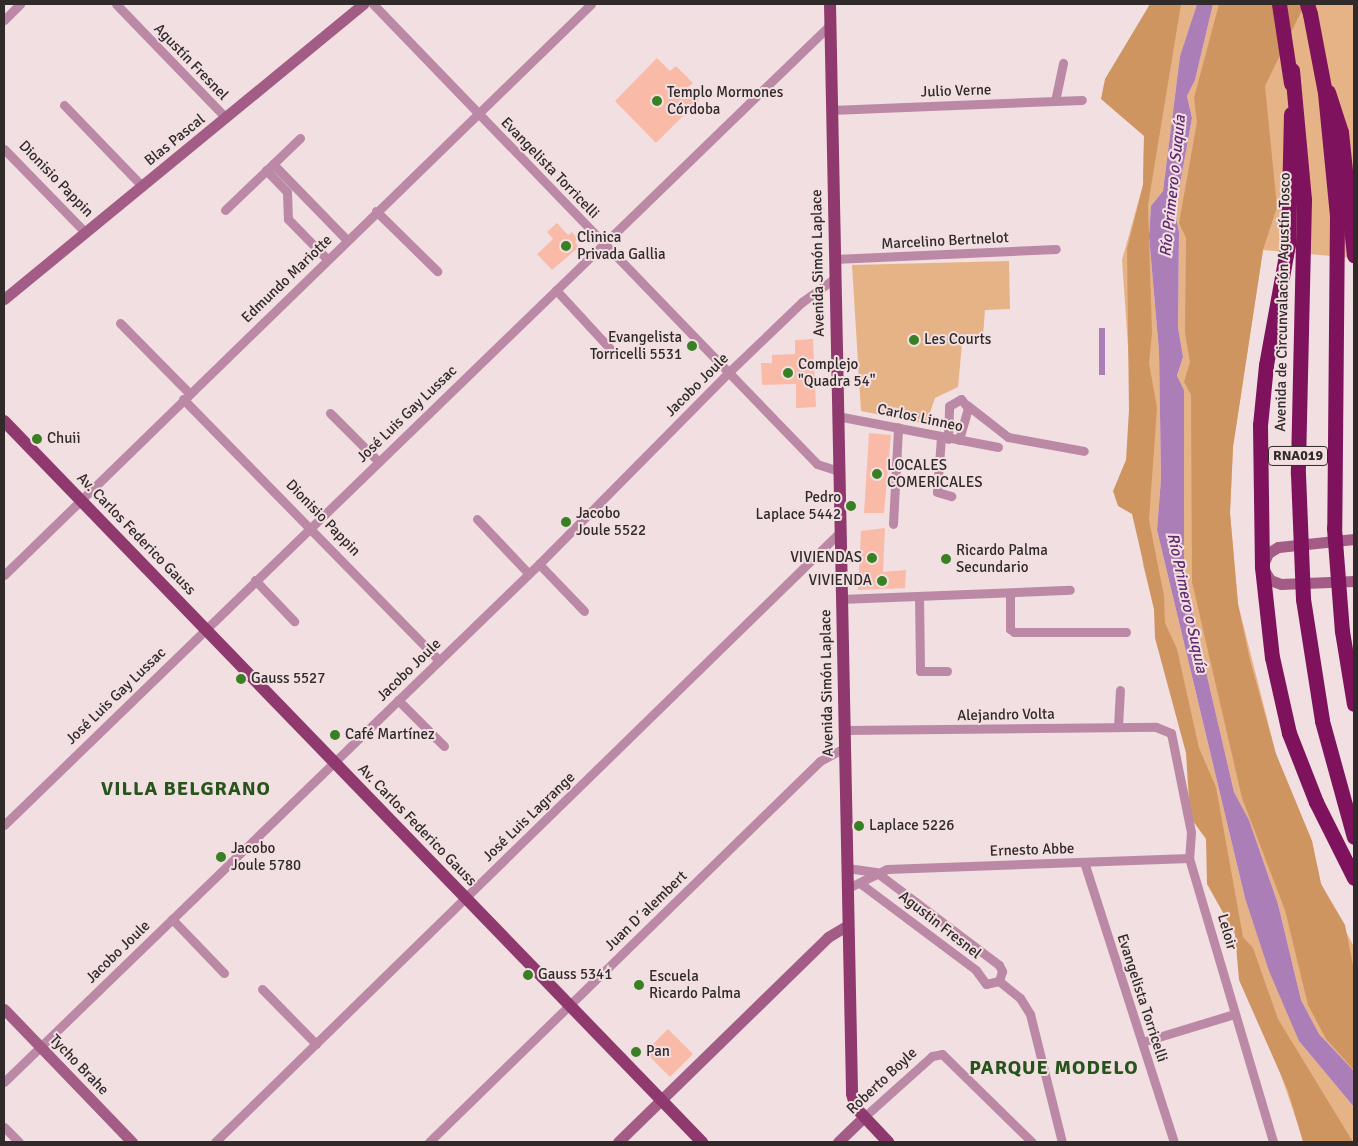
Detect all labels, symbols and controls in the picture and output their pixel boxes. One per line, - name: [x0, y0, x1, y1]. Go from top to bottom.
- street label: Agustín Fresnel: [150, 20, 232, 104]
- street label: Julio Verne: [920, 81, 992, 101]
- place label: Templo Mormones Córdoba: [667, 83, 783, 118]
- marker: Templo Mormones Córdoba: [651, 95, 663, 107]
- street label: Blas Pascal: [141, 110, 209, 170]
- street label: Evangelista Torricelli: [497, 114, 603, 222]
- water label: Río Primero o Suquía: [1156, 114, 1190, 258]
- street label: Dionisio Pappin: [15, 137, 97, 221]
- street label: Avenida de Circunvalación Agustín Tosco: [1272, 172, 1294, 432]
- street label: Avenida Simón Laplace: [808, 189, 828, 337]
- place label: Clinica Privada Gallia: [577, 228, 666, 263]
- street label: Marcelino Bertnelot: [881, 229, 1009, 253]
- street label: Edmundo Mariotte: [238, 231, 336, 327]
- marker: Clinica Privada Gallia: [559, 239, 573, 253]
- place label: Evangelista Torricelli 5531: [590, 328, 682, 363]
- place label: Les Courts: [924, 331, 991, 349]
- marker: Les Courts: [908, 334, 920, 346]
- marker: Evangelista Torricelli 5531: [686, 340, 698, 352]
- street label: Jacobo Joule: [662, 350, 732, 420]
- place label: Complejo "Quadra 54": [798, 355, 876, 390]
- street label: José Luis Gay Lussac: [353, 362, 461, 466]
- marker: Complejo "Quadra 54": [782, 367, 794, 379]
- street label: Carlos Linneo: [875, 400, 965, 436]
- place label: Chuii: [47, 430, 80, 448]
- marker: Chuii: [31, 433, 43, 445]
- road number: RNA019: [1268, 444, 1328, 468]
- place label: LOCALES COMERICALES: [887, 456, 983, 491]
- marker: LOCALES COMERICALES: [871, 468, 883, 480]
- street label: Av. Carlos Federico Gauss: [73, 469, 199, 599]
- street label: Dionisio Pappin: [282, 476, 364, 560]
- place label: Pedro Laplace 5442: [756, 488, 841, 523]
- marker: Pedro Laplace 5442: [845, 500, 857, 512]
- place label: Jacobo Joule 5522: [576, 504, 646, 539]
- marker: Jacobo Joule 5522: [560, 516, 572, 528]
- water label: Río Primero o Suquía: [1163, 531, 1211, 675]
- place label: Ricardo Palma Secundario: [956, 541, 1048, 576]
- place label: VIVIENDAS: [790, 549, 862, 567]
- marker: VIVIENDAS: [866, 552, 878, 564]
- marker: Ricardo Palma Secundario: [940, 553, 952, 565]
- place label: VIVIENDA: [809, 572, 872, 590]
- marker: VIVIENDA: [876, 575, 888, 587]
- street label: Avenida Simón Laplace: [817, 609, 837, 757]
- street label: Jacobo Joule: [373, 635, 445, 705]
- street label: José Luis Gay Lussac: [62, 644, 170, 748]
- place label: Gauss 5527: [251, 670, 325, 688]
- marker: Gauss 5527: [235, 673, 247, 685]
- street label: Alejandro Volta: [957, 705, 1055, 725]
- place label: Café Martínez: [345, 726, 435, 744]
- marker: Café Martínez: [329, 729, 341, 741]
- street label: Av. Carlos Federico Gauss: [354, 760, 480, 890]
- street label: José Luis Lagrange: [479, 768, 579, 866]
- district label: VILLA BELGRANO: [99, 776, 273, 800]
- place label: Laplace 5226: [869, 817, 954, 835]
- marker: Laplace 5226: [853, 820, 865, 832]
- place label: Jacobo Joule 5780: [231, 839, 301, 874]
- street label: Ernesto Abbe: [989, 840, 1075, 860]
- marker: Jacobo Joule 5780: [215, 851, 227, 863]
- street label: Juan D´alembert: [601, 867, 691, 955]
- street label: Agustin Fresnel: [895, 887, 985, 963]
- street label: Leloir: [1213, 912, 1241, 952]
- street label: Jacobo Joule: [82, 917, 154, 987]
- street label: Evangelista Torricelli: [1113, 932, 1171, 1064]
- place label: Gauss 5341: [538, 966, 612, 984]
- place label: Escuela Ricardo Palma: [649, 967, 741, 1002]
- marker: Gauss 5341: [522, 969, 534, 981]
- marker: Escuela Ricardo Palma: [633, 979, 645, 991]
- street label: Tycho Brahe: [46, 1031, 112, 1099]
- place label: Pan: [646, 1043, 670, 1061]
- street label: Roberto Boyle: [843, 1044, 921, 1118]
- marker: Pan: [630, 1046, 642, 1058]
- district label: PARQUE MODELO: [968, 1055, 1140, 1079]

